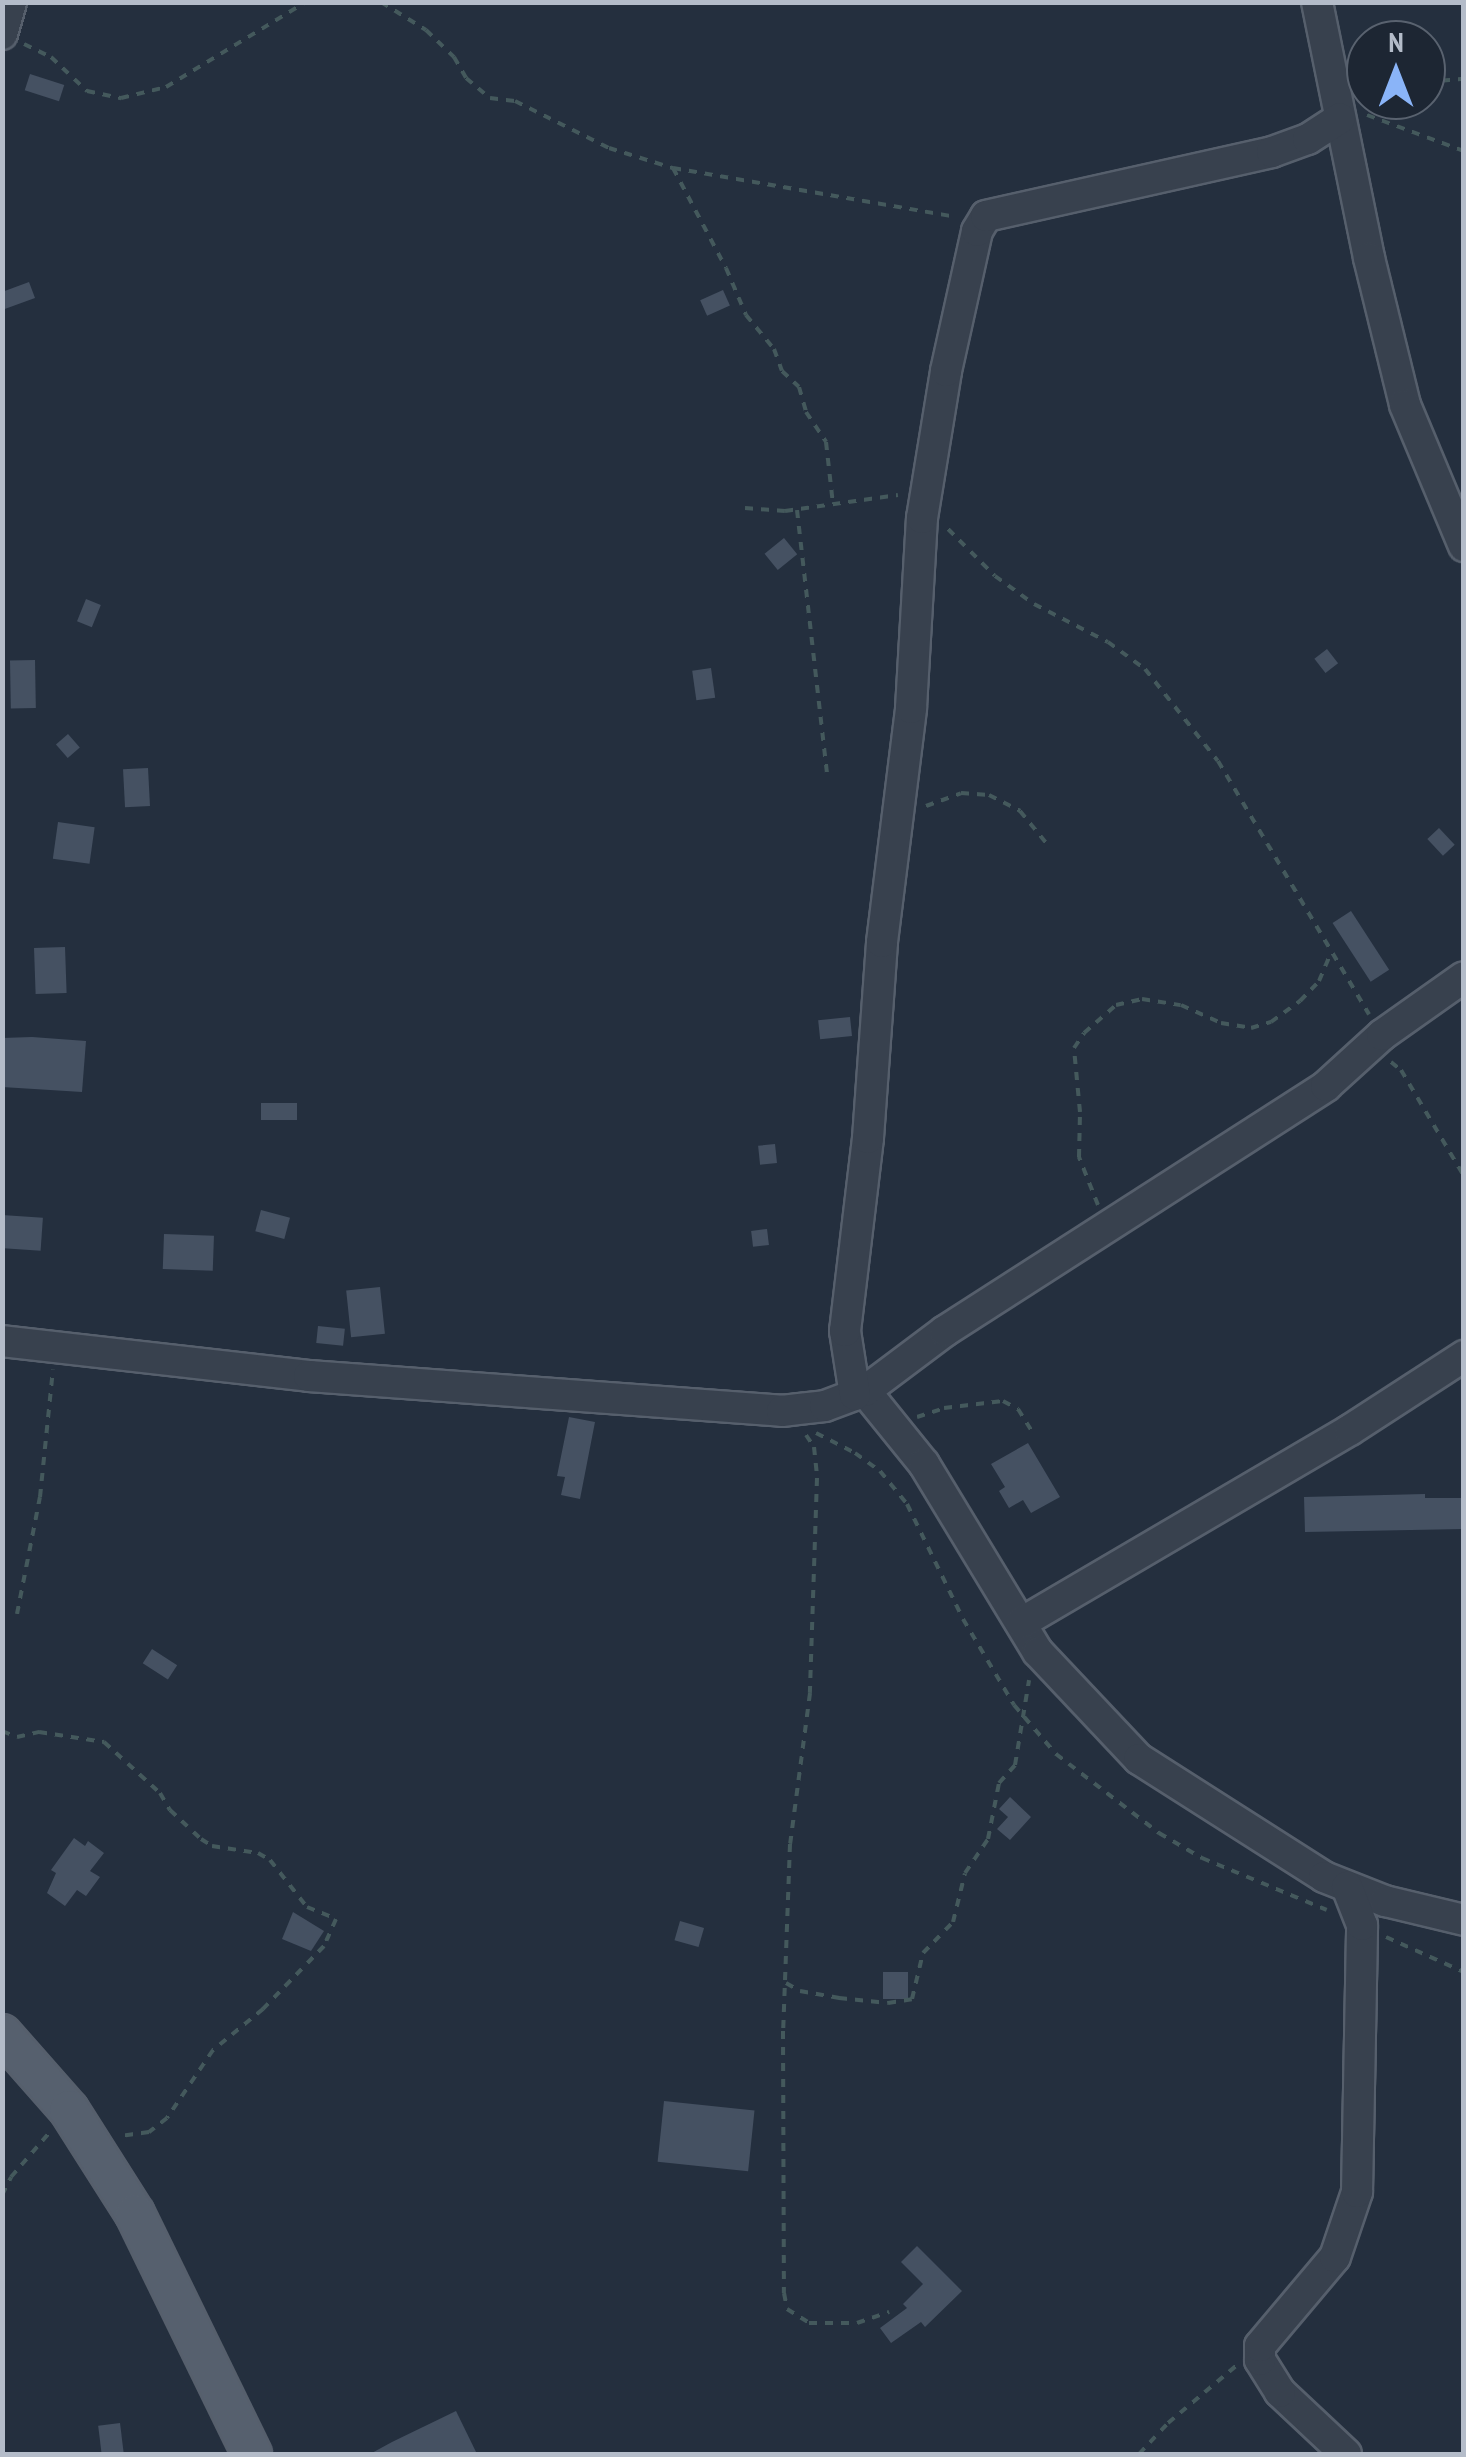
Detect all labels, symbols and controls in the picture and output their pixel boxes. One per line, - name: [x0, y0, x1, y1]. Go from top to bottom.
- north arrow: [1346, 20, 1446, 120]
- text: N: [1388, 23, 1404, 60]

